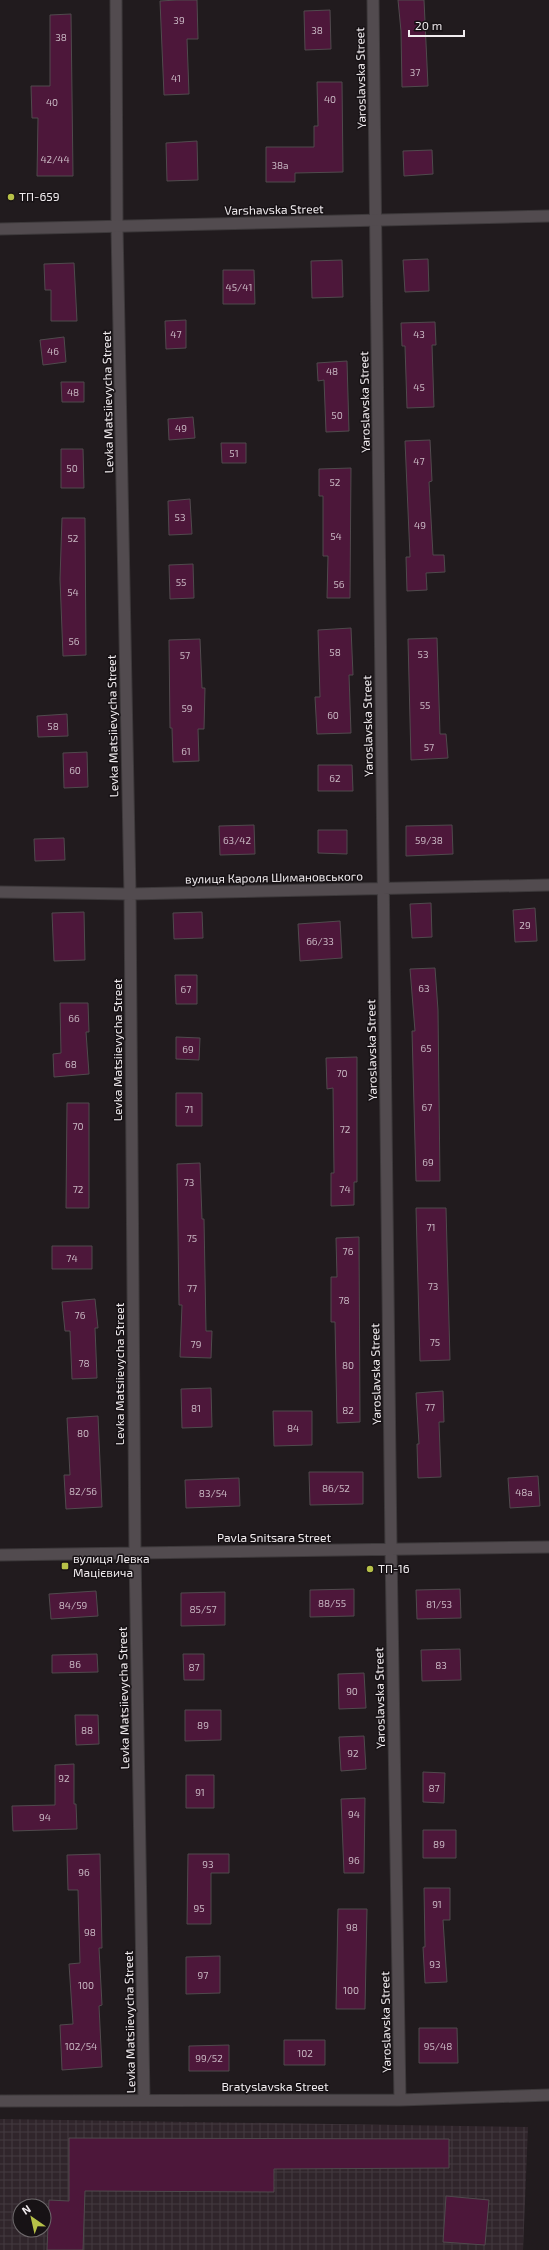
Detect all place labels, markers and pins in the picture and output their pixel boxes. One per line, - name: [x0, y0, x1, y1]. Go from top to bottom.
- place label: ТП-659: [19, 189, 60, 203]
- marker: ТП-659: [6, 192, 16, 202]
- place label: вулиця Левка Мацієвича: [73, 1551, 150, 1579]
- marker: вулиця Левка Мацієвича: [60, 1561, 70, 1571]
- place label: ТП-16: [378, 1561, 410, 1575]
- marker: ТП-16: [365, 1564, 375, 1574]

